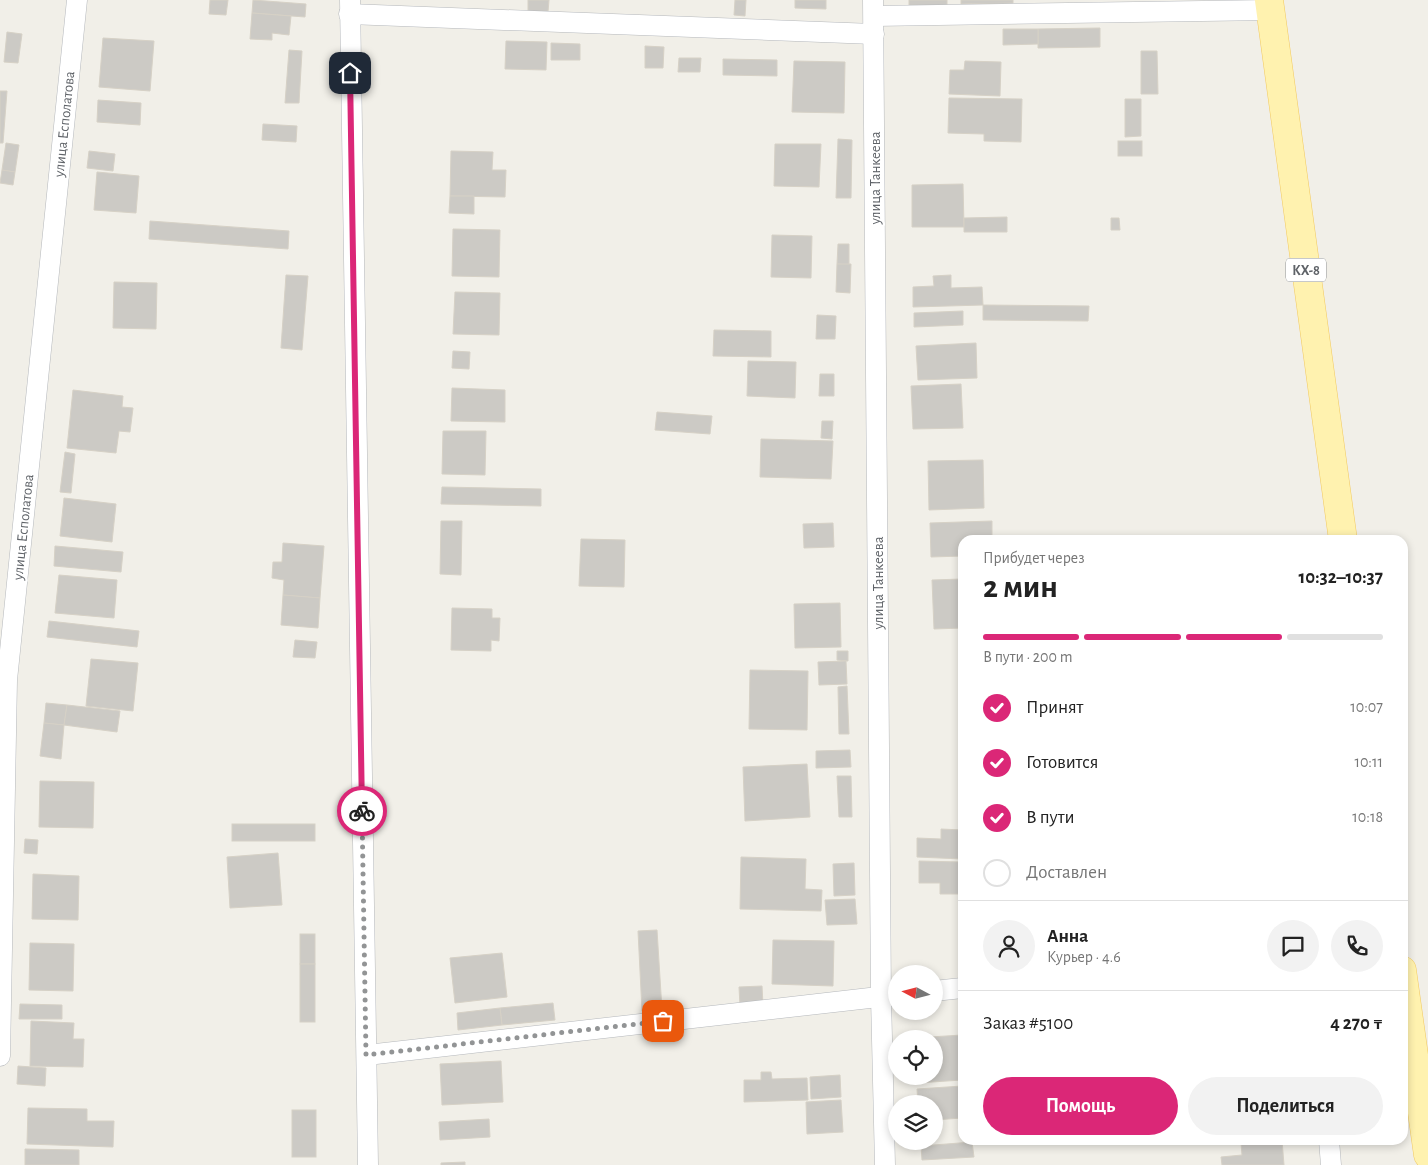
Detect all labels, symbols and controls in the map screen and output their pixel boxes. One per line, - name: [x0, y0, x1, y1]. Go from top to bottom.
- pin: [329, 52, 371, 94]
- icon: home: [336, 59, 364, 87]
- street label: улица Есполатова: [51, 70, 78, 179]
- street label: улица Танкеева: [868, 131, 883, 226]
- road number: КХ-8: [1286, 258, 1326, 282]
- street label: улица Есполатова: [10, 473, 37, 582]
- street label: улица Танкеева: [871, 536, 886, 631]
- text: Прибудет через: [983, 550, 1085, 566]
- text: 10:32–10:37: [1299, 568, 1383, 587]
- text: 2 мин: [983, 571, 1058, 603]
- text: В пути · 200 m: [983, 649, 1072, 665]
- icon: check: [983, 694, 1011, 722]
- text: Принят: [1026, 698, 1083, 717]
- text: 10:07: [1350, 699, 1383, 715]
- icon: check: [983, 749, 1011, 777]
- text: Готовится: [1026, 753, 1099, 772]
- text: 10:11: [1354, 754, 1383, 770]
- courier: [337, 786, 387, 836]
- icon: bike: [348, 797, 376, 825]
- icon: check: [983, 804, 1011, 832]
- text: В пути: [1026, 808, 1075, 827]
- text: 10:18: [1352, 809, 1383, 825]
- text: Доставлен: [1026, 863, 1107, 882]
- button: person: [983, 920, 1035, 972]
- button: chat: [1267, 920, 1319, 972]
- button: phone: [1331, 920, 1383, 972]
- text: Анна: [1047, 927, 1088, 946]
- text: Курьер · 4.6: [1047, 949, 1121, 965]
- north arrow: [888, 965, 942, 1020]
- map controls: [888, 965, 943, 1150]
- pin: [642, 1000, 684, 1042]
- icon: bag: [649, 1007, 677, 1035]
- text: Заказ #5100: [983, 1014, 1073, 1033]
- text: 4 270 ₸: [1330, 1014, 1383, 1033]
- button: locate: [888, 1030, 943, 1085]
- button: Помощь: [983, 1077, 1178, 1135]
- button: Поделиться: [1188, 1077, 1383, 1135]
- button: layers: [888, 1095, 943, 1150]

